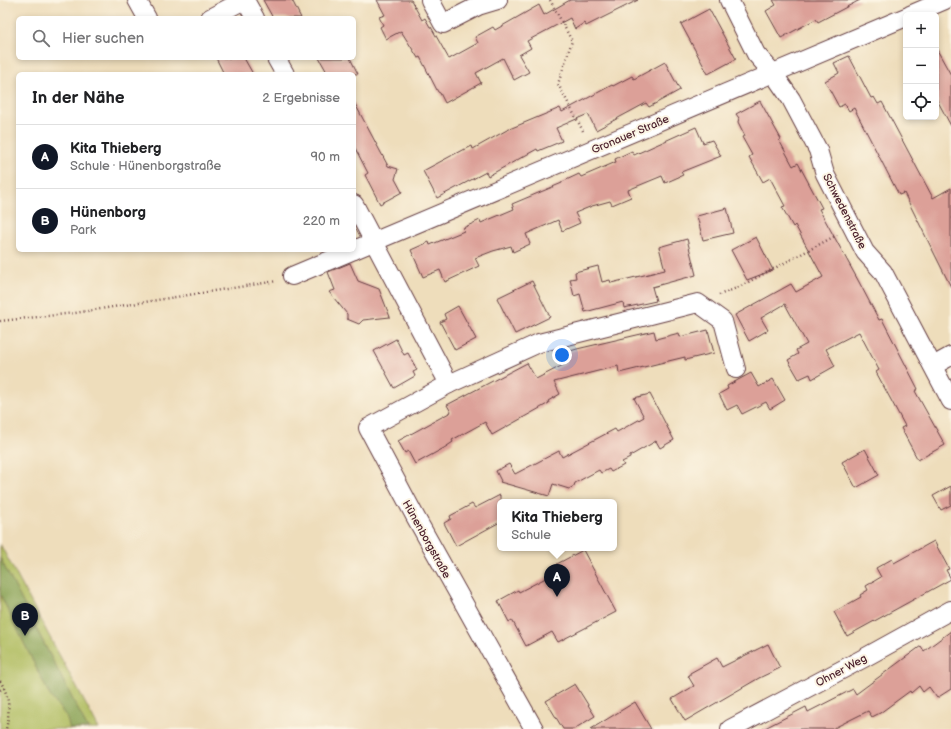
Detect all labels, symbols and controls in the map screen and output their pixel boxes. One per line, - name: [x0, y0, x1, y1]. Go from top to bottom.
- map controls: [903, 12, 939, 120]
- button: +: [903, 12, 939, 48]
- search box: [16, 16, 356, 60]
- icon: search: [30, 27, 52, 49]
- text: Hier suchen: [62, 29, 144, 48]
- button: −: [903, 48, 939, 84]
- button: locate: [903, 84, 939, 120]
- text: In der Nähe: [32, 88, 125, 108]
- text: 2 Ergebnisse: [262, 90, 340, 106]
- street label: Gronauer Straße: [590, 112, 671, 157]
- text: Kita Thieberg: [70, 139, 162, 158]
- text: A: [41, 149, 49, 165]
- text: 90 m: [311, 149, 340, 165]
- text: Schule · Hünenborgstraße: [70, 158, 221, 174]
- street label: Schwedenstraße: [820, 171, 869, 251]
- text: Hünenborg: [70, 203, 146, 222]
- text: B: [40, 213, 50, 229]
- text: 220 m: [303, 213, 340, 229]
- text: Park: [70, 222, 96, 238]
- your location: [552, 345, 572, 365]
- street label: Hünenborgstraße: [400, 498, 454, 581]
- popup: [497, 499, 617, 551]
- text: Kita Thieberg: [511, 508, 603, 527]
- text: Schule: [511, 527, 551, 543]
- pin: A: [544, 564, 570, 597]
- pin: B: [12, 603, 38, 636]
- street label: Ohner Weg: [813, 652, 869, 689]

